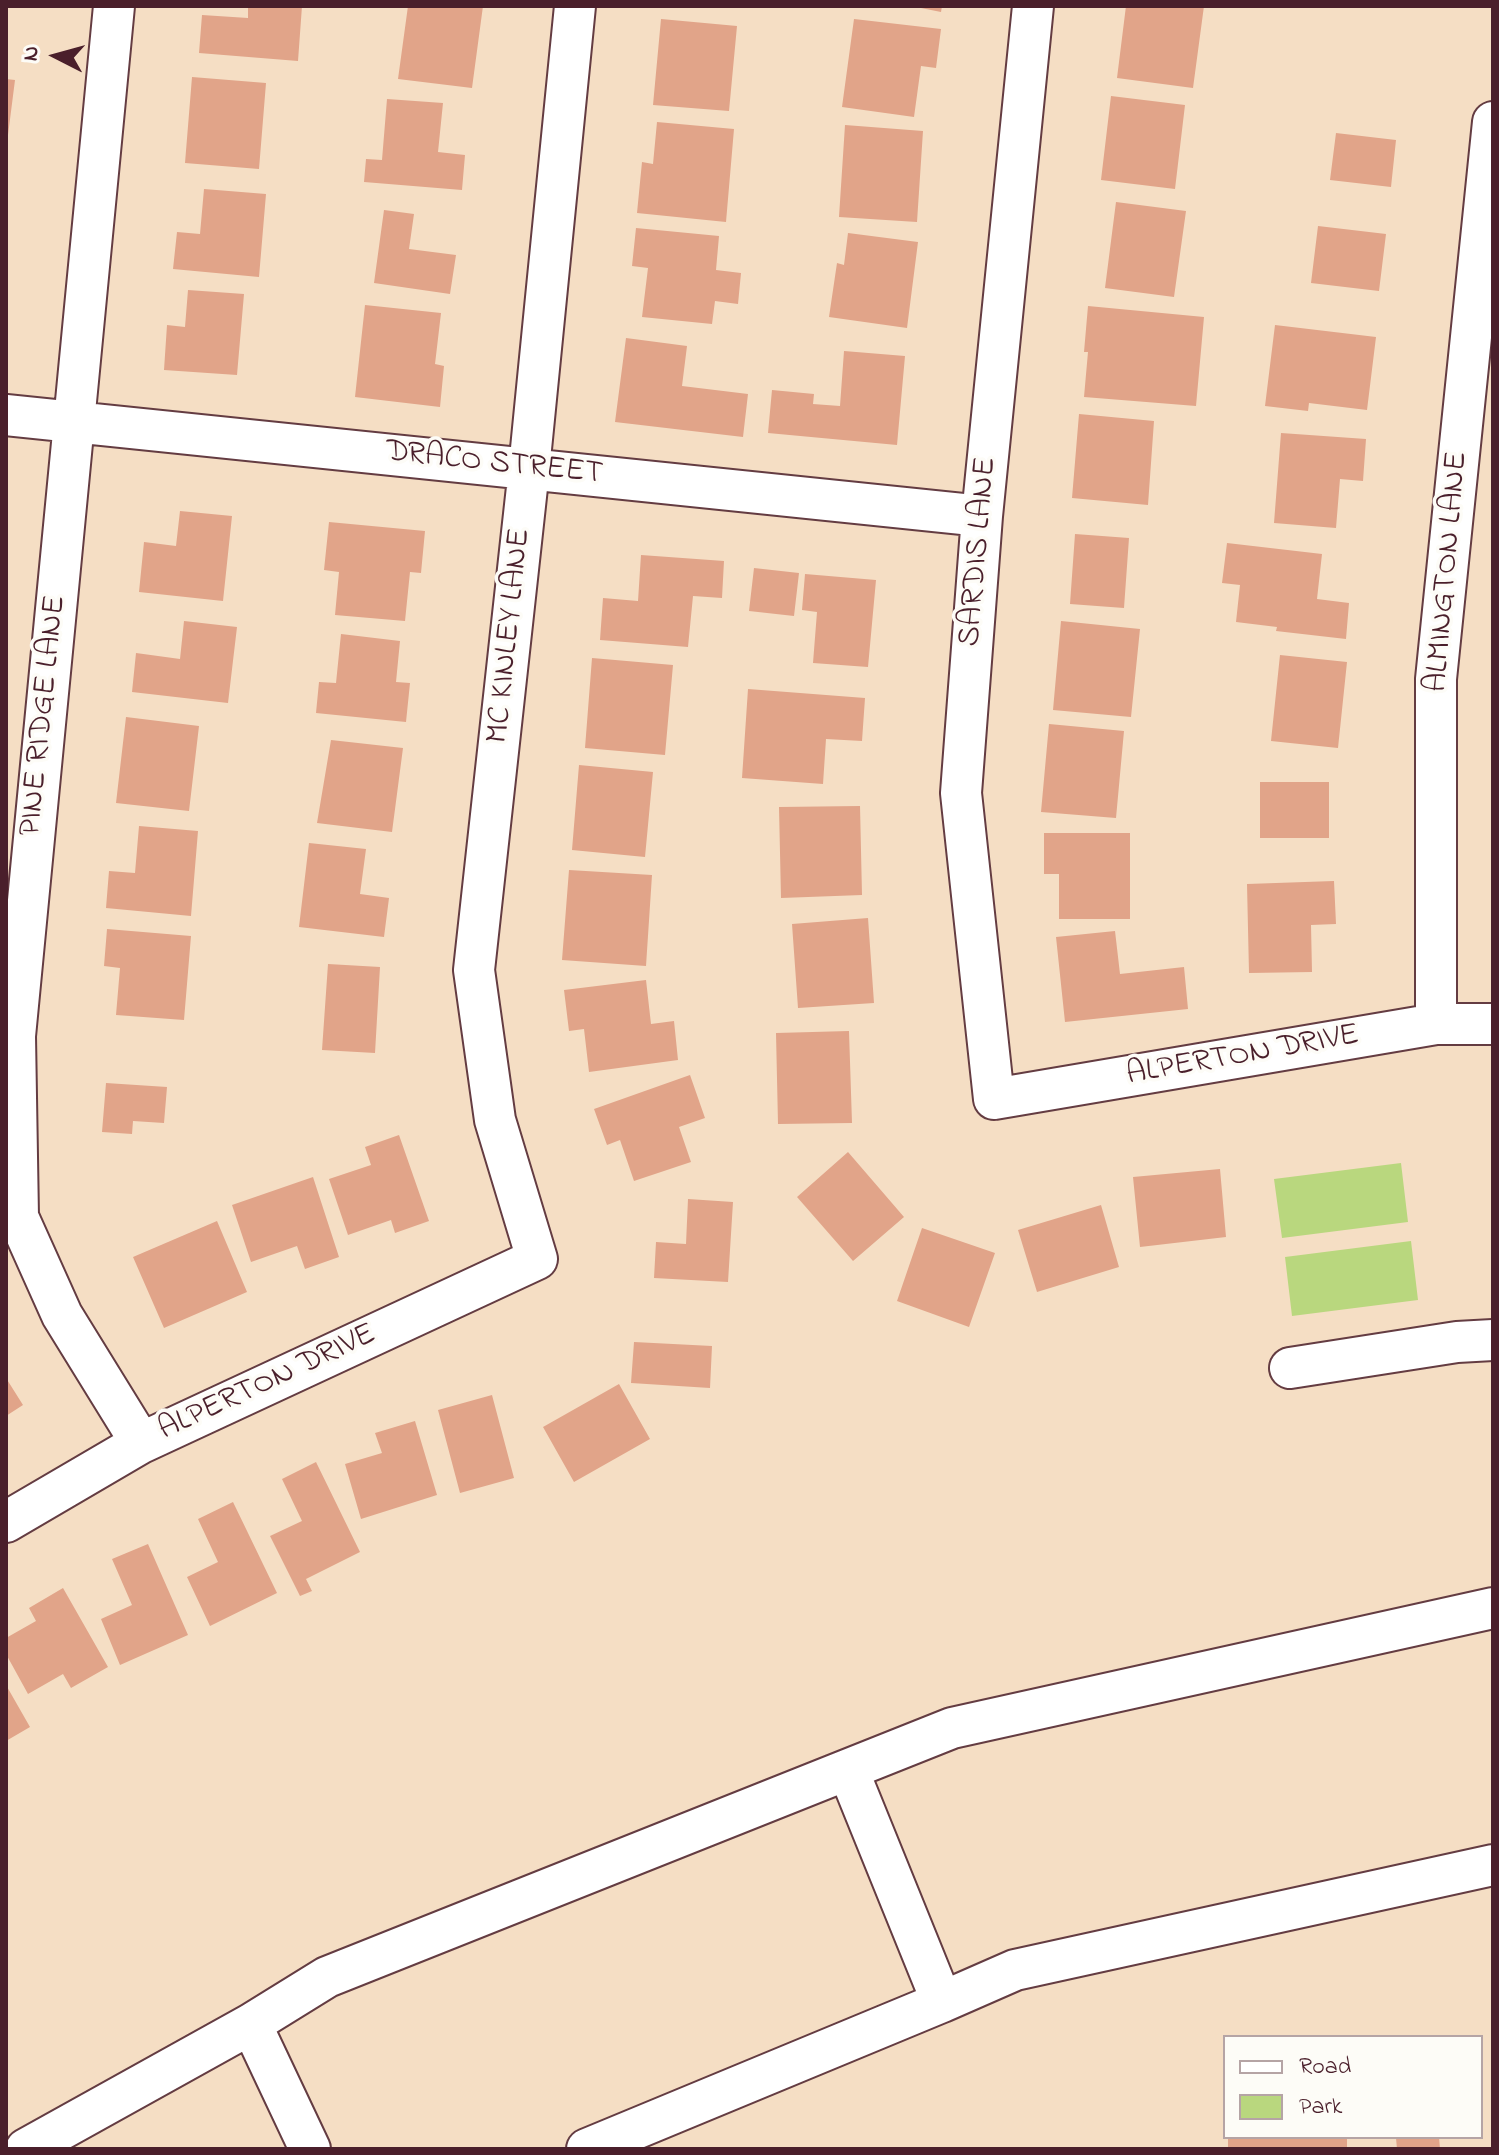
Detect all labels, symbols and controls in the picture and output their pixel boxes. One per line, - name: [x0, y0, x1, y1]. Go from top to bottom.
- north arrow: [16, 16, 96, 96]
- text: N: [15, 44, 49, 63]
- street label: DRACO STREET: [383, 434, 605, 496]
- street label: ALMINGTON LANE: [1419, 450, 1479, 694]
- street label: SARDIS LANE: [953, 456, 1007, 648]
- street label: MC KINLEY LANE: [481, 527, 541, 745]
- street label: PINE RIDGE LANE: [13, 594, 77, 838]
- street label: ALPERTON DRIVE: [1124, 1018, 1362, 1096]
- street label: ALPERTON DRIVE: [153, 1317, 383, 1451]
- legend: [1223, 2035, 1483, 2139]
- text: Road: [1299, 2050, 1351, 2085]
- text: Park: [1299, 2090, 1342, 2125]

